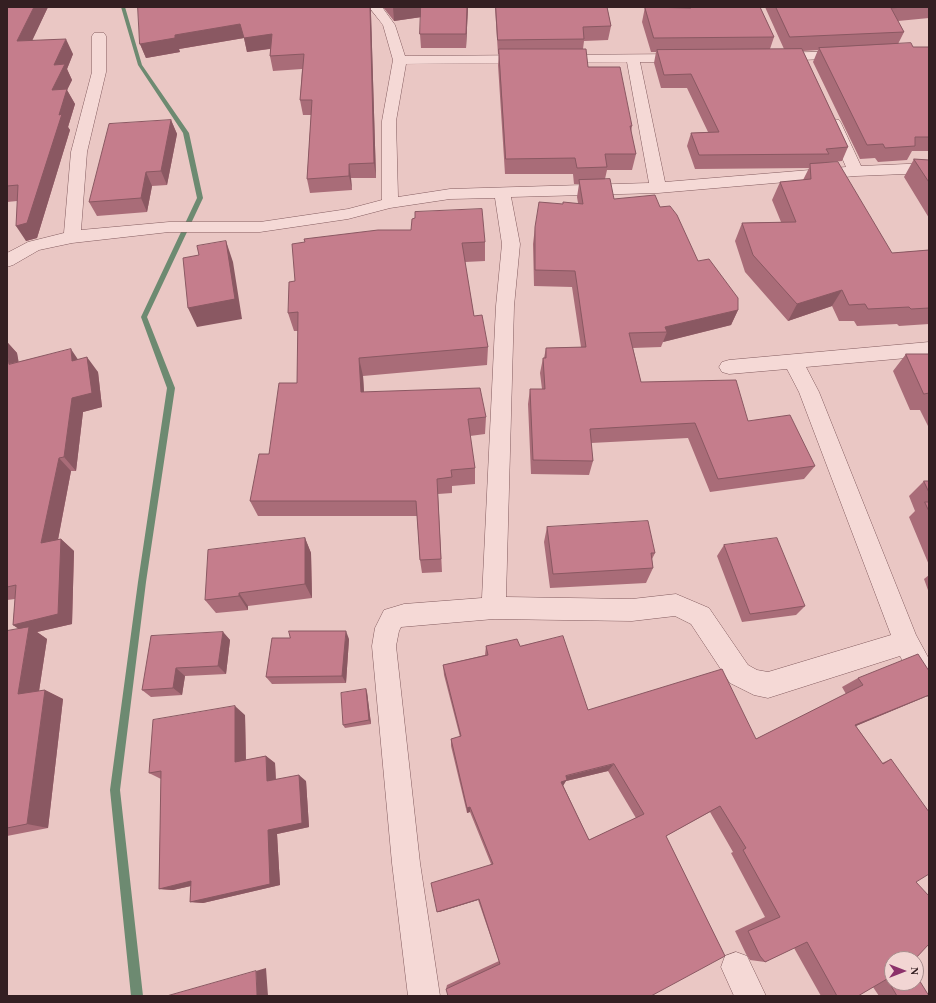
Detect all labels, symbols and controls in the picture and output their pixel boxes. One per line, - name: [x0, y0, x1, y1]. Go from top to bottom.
- north arrow: [884, 951, 924, 991]
- text: N: [909, 967, 921, 975]

